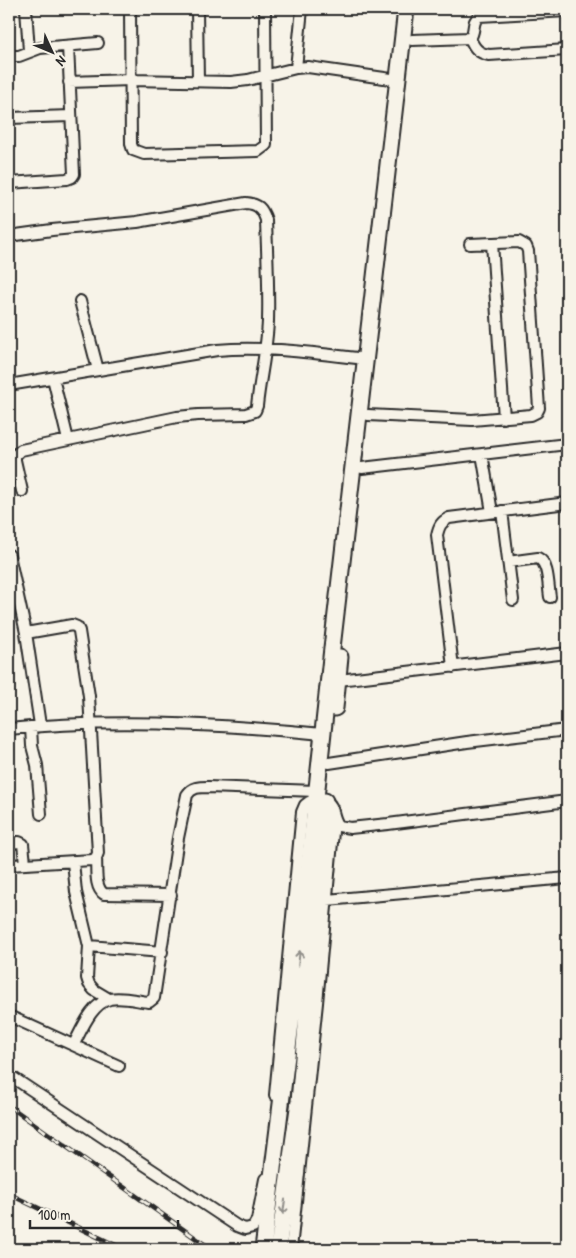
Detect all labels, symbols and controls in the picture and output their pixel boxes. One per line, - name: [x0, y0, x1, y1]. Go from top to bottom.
- north arrow: [28, 28, 78, 78]
- text: N: [52, 52, 71, 71]
- one-way arrow: [294, 950, 304, 966]
- scale bar: [30, 1198, 178, 1230]
- one-way arrow: [279, 1198, 289, 1214]
- text: 100 m: [38, 1204, 71, 1225]

